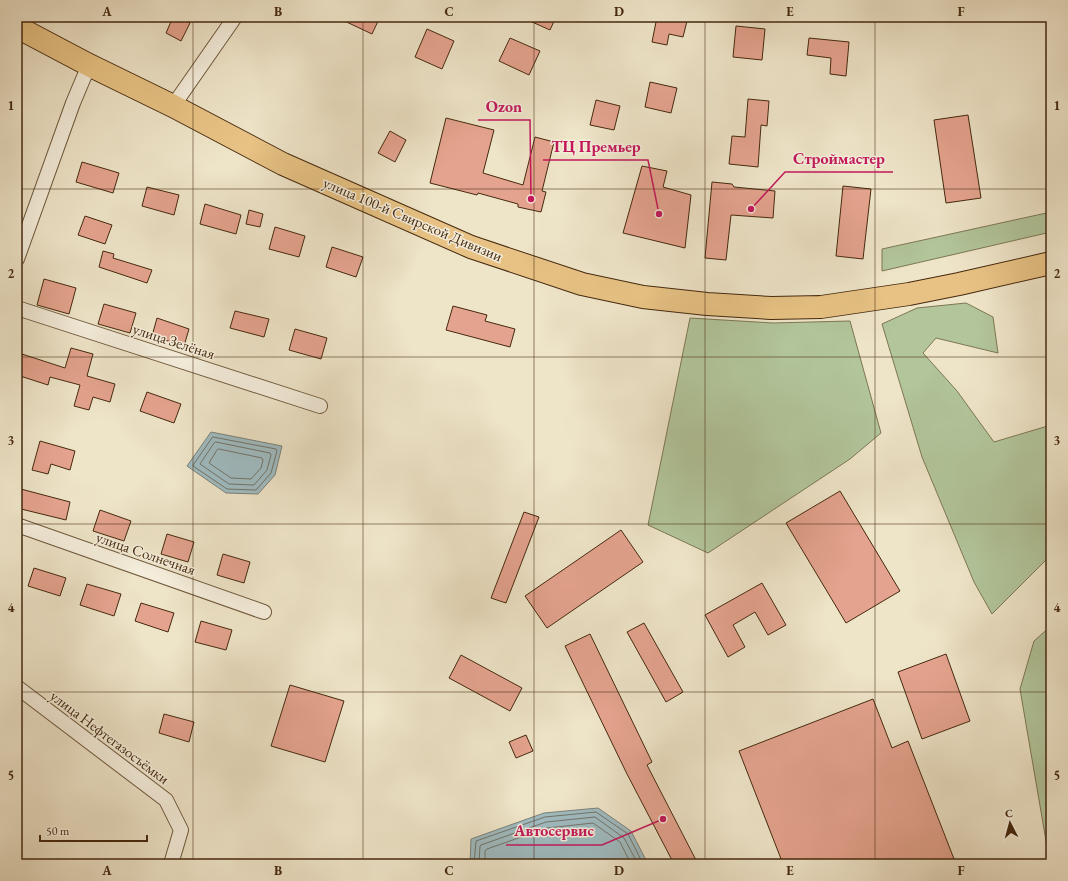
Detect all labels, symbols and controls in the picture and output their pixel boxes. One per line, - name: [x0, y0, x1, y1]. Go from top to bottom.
- text: A: [101, 3, 112, 20]
- text: B: [274, 3, 282, 20]
- text: C: [444, 3, 454, 20]
- text: D: [614, 3, 624, 20]
- text: E: [786, 3, 794, 20]
- text: F: [957, 3, 965, 20]
- callout: Ozon: [478, 92, 530, 120]
- text: Ozon: [486, 96, 522, 117]
- text: 1: [8, 97, 15, 114]
- text: 1: [1054, 97, 1061, 114]
- callout: ТЦ Премьер: [543, 132, 648, 160]
- text: ТЦ Премьер: [551, 136, 641, 157]
- callout: Строймастер: [785, 144, 893, 172]
- text: Строймастер: [793, 148, 885, 169]
- street label: улица 100-й Свирской Дивизии: [321, 173, 506, 265]
- text: 2: [8, 265, 15, 282]
- text: 2: [1054, 265, 1061, 282]
- street label: улица Зелёная: [131, 319, 218, 363]
- text: 3: [8, 432, 15, 449]
- text: 3: [1054, 432, 1061, 449]
- street label: улица Солнечная: [94, 527, 198, 579]
- text: 4: [8, 599, 15, 616]
- text: 4: [1054, 599, 1061, 616]
- street label: улица Нефтегазосъёмки: [47, 686, 173, 788]
- text: 5: [8, 767, 14, 784]
- text: 5: [1054, 767, 1060, 784]
- north arrow: [990, 803, 1030, 843]
- text: С: [1004, 806, 1014, 820]
- scale bar: [40, 817, 147, 843]
- callout: Автосервис: [506, 817, 602, 845]
- text: Автосервис: [513, 820, 595, 841]
- text: 50 m: [46, 823, 70, 839]
- text: A: [101, 862, 112, 879]
- text: B: [274, 862, 282, 879]
- text: C: [444, 862, 454, 879]
- text: D: [614, 862, 624, 879]
- text: E: [786, 862, 794, 879]
- text: F: [957, 862, 965, 879]

